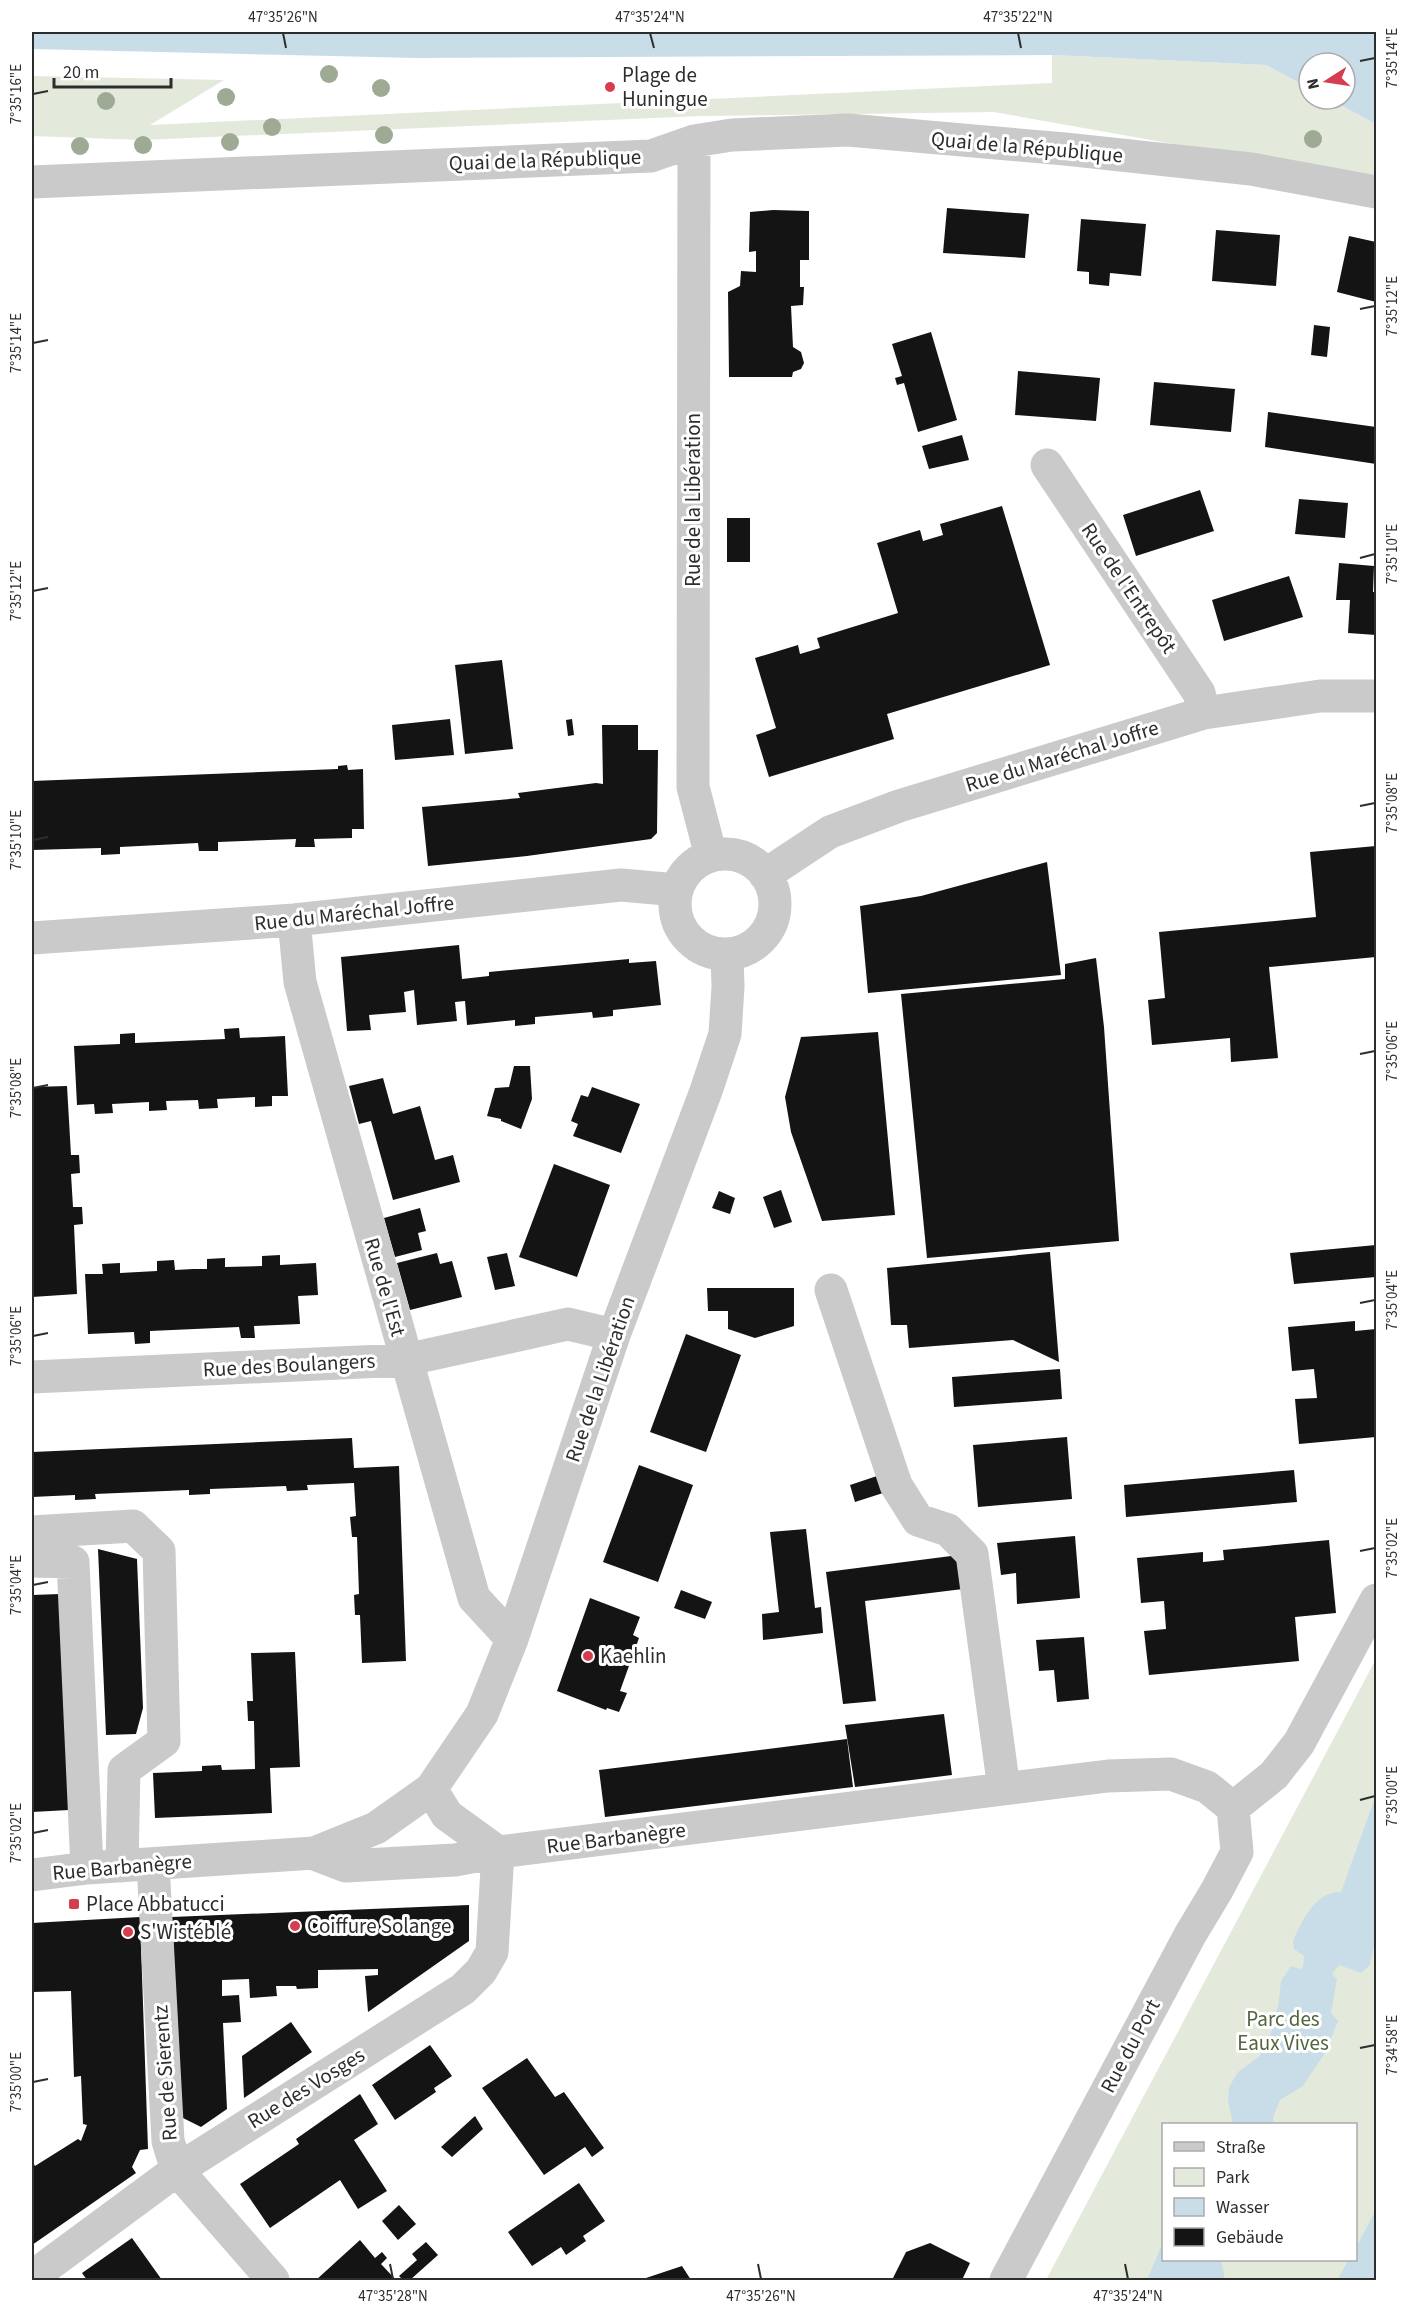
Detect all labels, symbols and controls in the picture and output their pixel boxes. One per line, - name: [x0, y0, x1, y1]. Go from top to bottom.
- text: 47°35'26"N: [248, 7, 318, 28]
- text: 47°35'24"N: [615, 7, 685, 28]
- text: 47°35'22"N: [983, 7, 1053, 28]
- text: 7°35'14"E: [1382, 28, 1403, 88]
- scale bar: [54, 51, 171, 89]
- north arrow: [1297, 51, 1357, 111]
- text: 20 m: [63, 60, 99, 85]
- place label: Plage de Huningue: [622, 60, 708, 114]
- text: 7°35'16"E: [6, 64, 27, 124]
- text: N: [1301, 76, 1325, 91]
- marker: Plage de Huningue: [603, 80, 617, 94]
- street label: Quai de la République: [930, 124, 1124, 170]
- street label: Quai de la République: [448, 142, 642, 178]
- text: 7°35'12"E: [1382, 276, 1403, 336]
- text: 7°35'14"E: [6, 313, 27, 373]
- street label: Rue de la Libération: [678, 413, 708, 587]
- street label: Rue de l'Entrepôt: [1074, 517, 1184, 659]
- text: 7°35'10"E: [1382, 524, 1403, 584]
- text: 7°35'12"E: [6, 561, 27, 621]
- street label: Rue du Maréchal Joffre: [962, 712, 1162, 800]
- text: 7°35'08"E: [1382, 773, 1403, 833]
- text: 7°35'10"E: [6, 810, 27, 870]
- street label: Rue du Maréchal Joffre: [253, 888, 455, 938]
- text: 7°35'06"E: [1382, 1021, 1403, 1081]
- text: 7°35'08"E: [6, 1058, 27, 1118]
- street label: Rue de l'Est: [357, 1234, 413, 1340]
- text: 7°35'04"E: [1382, 1270, 1403, 1330]
- street label: Rue de la Libération: [557, 1292, 643, 1466]
- text: 7°35'06"E: [6, 1306, 27, 1366]
- street label: Rue des Boulangers: [202, 1346, 376, 1384]
- text: 7°35'02"E: [1382, 1518, 1403, 1578]
- text: 7°35'04"E: [6, 1555, 27, 1615]
- place label: Kaehlin: [600, 1641, 667, 1671]
- marker: Kaehlin: [581, 1649, 595, 1663]
- text: 7°35'00"E: [1382, 1766, 1403, 1826]
- text: 7°35'02"E: [6, 1803, 27, 1863]
- street label: Rue Barbanègre: [545, 1815, 687, 1861]
- street label: Rue Barbanègre: [51, 1846, 193, 1888]
- place label: Place Abbatucci: [86, 1889, 225, 1919]
- marker: Place Abbatucci: [67, 1897, 81, 1911]
- place label: Coiffure Solange: [307, 1911, 452, 1941]
- place label: S'Wistéblé: [140, 1917, 231, 1947]
- marker: Coiffure Solange: [288, 1919, 302, 1933]
- marker: S'Wistéblé: [121, 1925, 135, 1939]
- street label: Rue du Port: [1093, 1994, 1167, 2098]
- street label: Rue de Sierentz: [145, 2004, 185, 2142]
- park label: Parc des Eaux Vives: [1237, 2004, 1329, 2058]
- text: 7°34'58"E: [1382, 2015, 1403, 2075]
- street label: Rue des Vosges: [242, 2040, 371, 2136]
- text: 7°35'00"E: [6, 2052, 27, 2112]
- legend: [1162, 2123, 1357, 2261]
- text: Straße: [1216, 2135, 1266, 2160]
- text: Park: [1216, 2165, 1250, 2190]
- text: Wasser: [1216, 2195, 1270, 2220]
- text: Gebäude: [1216, 2225, 1284, 2250]
- text: 47°35'28"N: [358, 2286, 428, 2307]
- text: 47°35'26"N: [726, 2286, 796, 2307]
- text: 47°35'24"N: [1093, 2286, 1163, 2307]

